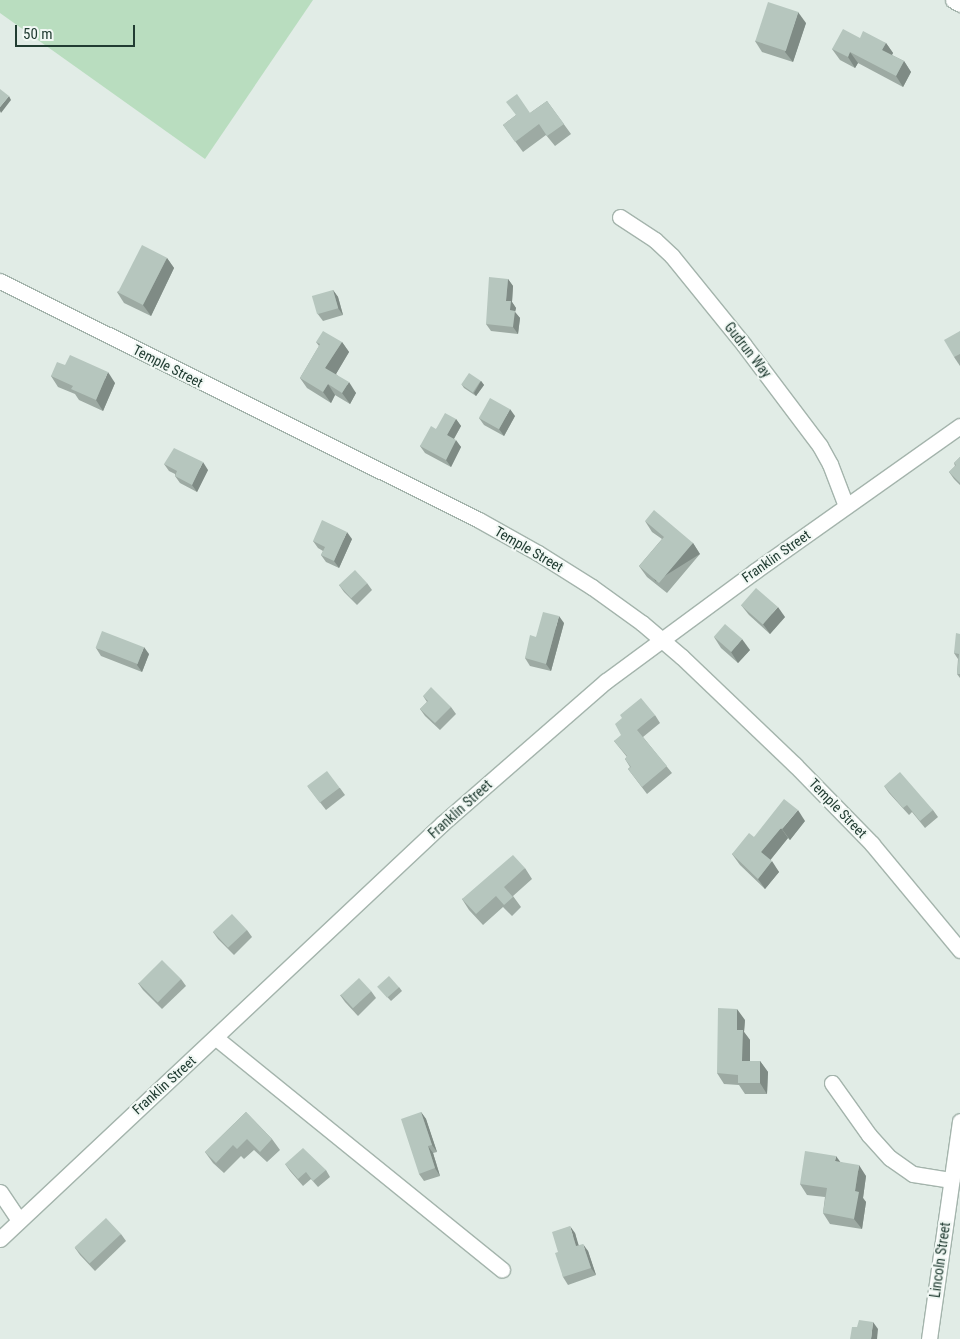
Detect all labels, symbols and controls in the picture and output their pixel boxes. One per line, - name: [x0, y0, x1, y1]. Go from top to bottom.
- scale bar: [18, 15, 138, 47]
- text: 50 m: [23, 25, 53, 43]
- street label: Gudrun Way: [721, 319, 775, 381]
- street label: Temple Street: [130, 341, 206, 391]
- street label: Temple Street: [492, 523, 566, 575]
- street label: Franklin Street: [739, 526, 813, 586]
- street label: Temple Street: [805, 775, 871, 841]
- street label: Franklin Street: [425, 776, 495, 842]
- street label: Franklin Street: [129, 1052, 199, 1118]
- street label: Lincoln Street: [926, 1221, 954, 1299]

